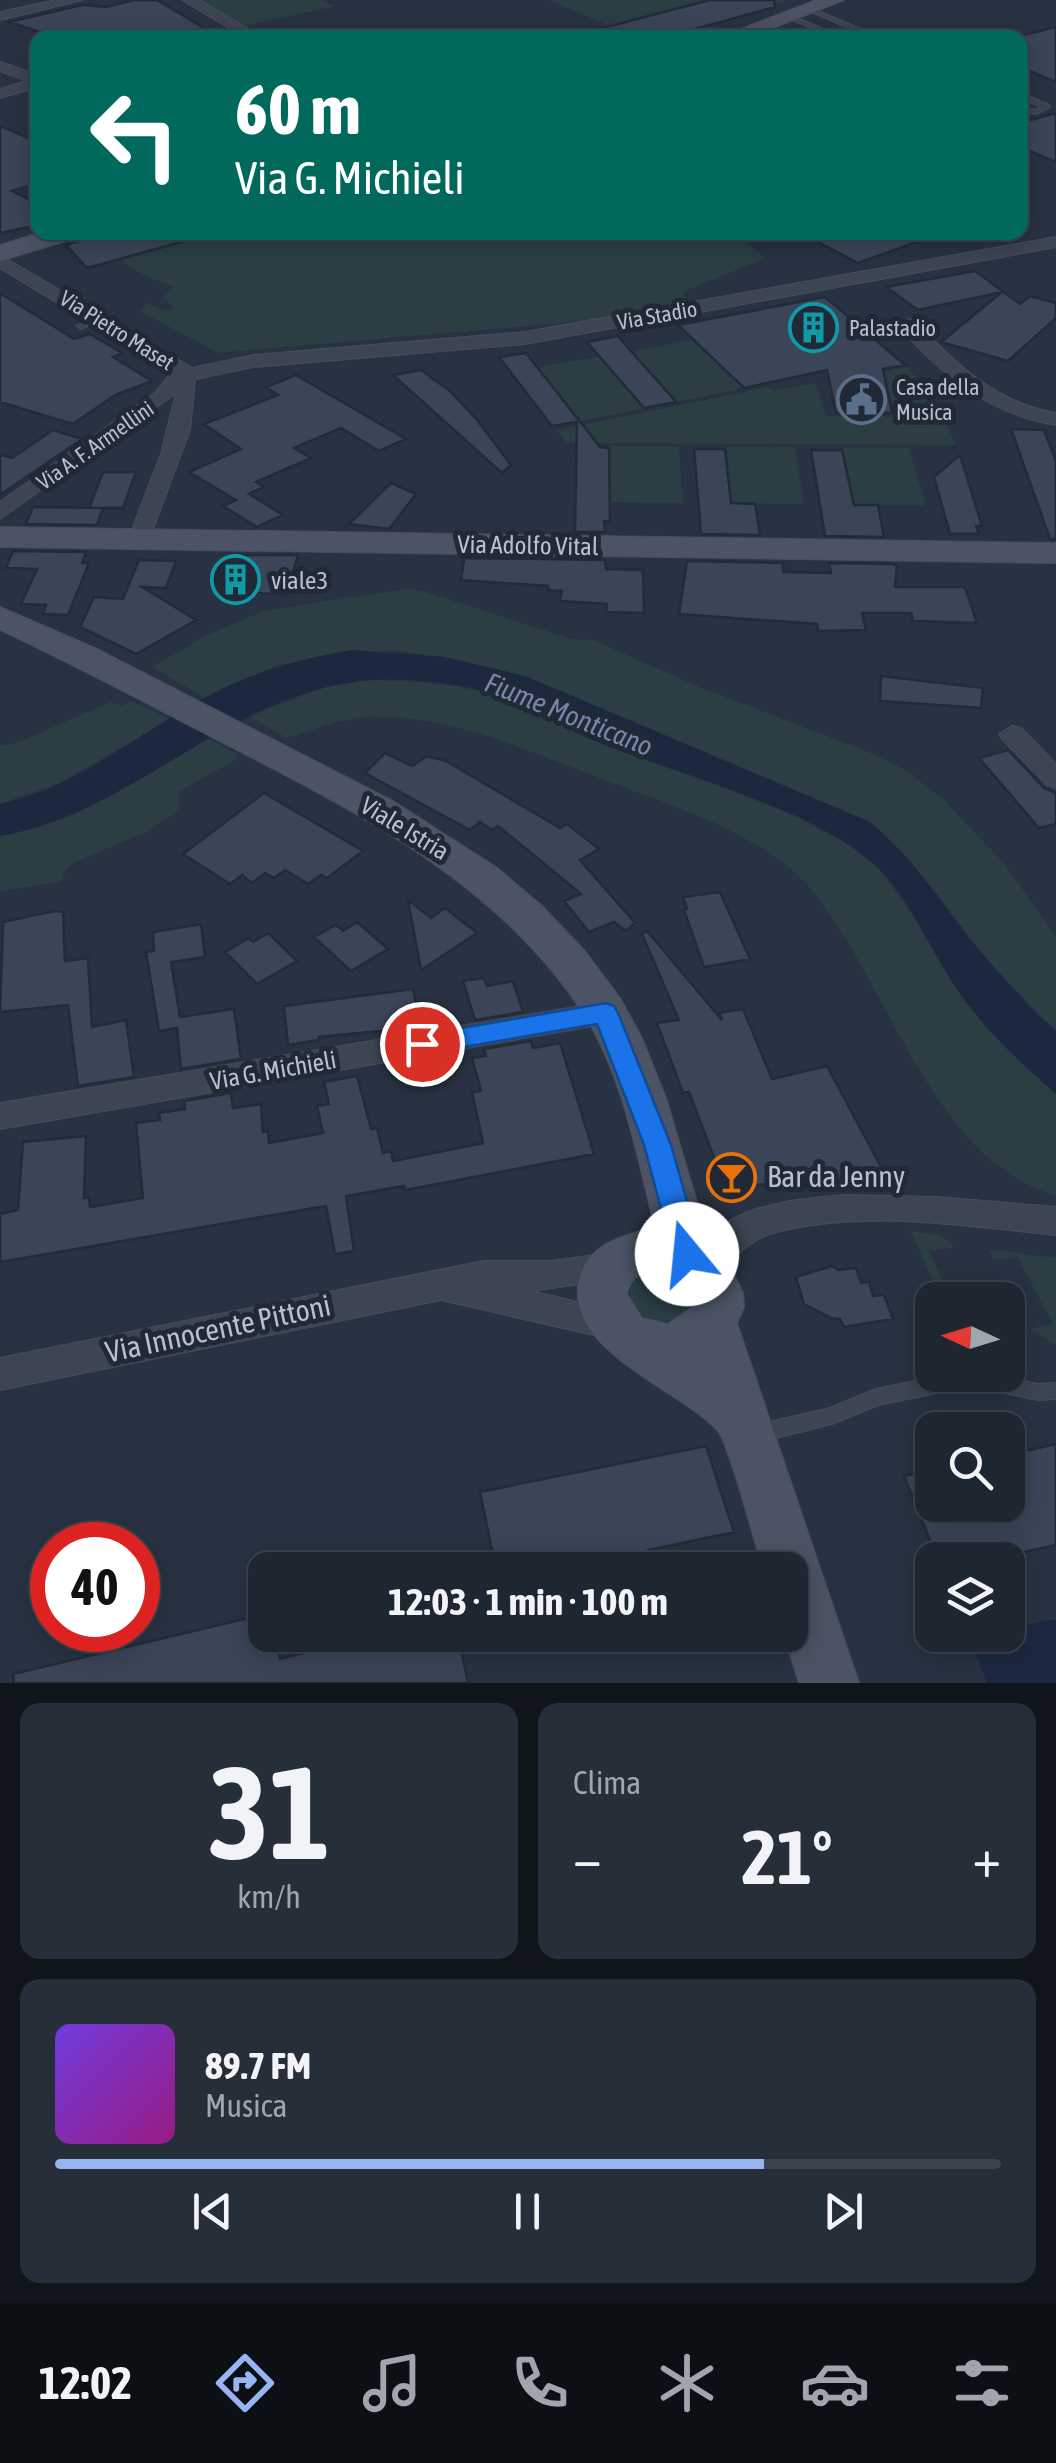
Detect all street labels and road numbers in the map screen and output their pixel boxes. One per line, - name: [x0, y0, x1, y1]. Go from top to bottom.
- street label: Via Pietro Maset: [55, 285, 179, 375]
- street label: Via Stadio: [615, 295, 699, 335]
- street label: Via A. F. Armellini: [31, 395, 159, 495]
- street label: Via Adolfo Vital: [457, 530, 599, 560]
- street label: Viale Istria: [356, 791, 454, 865]
- street label: Via G. Michieli: [208, 1045, 338, 1095]
- street label: Via Innocente Pittoni: [102, 1288, 334, 1368]

